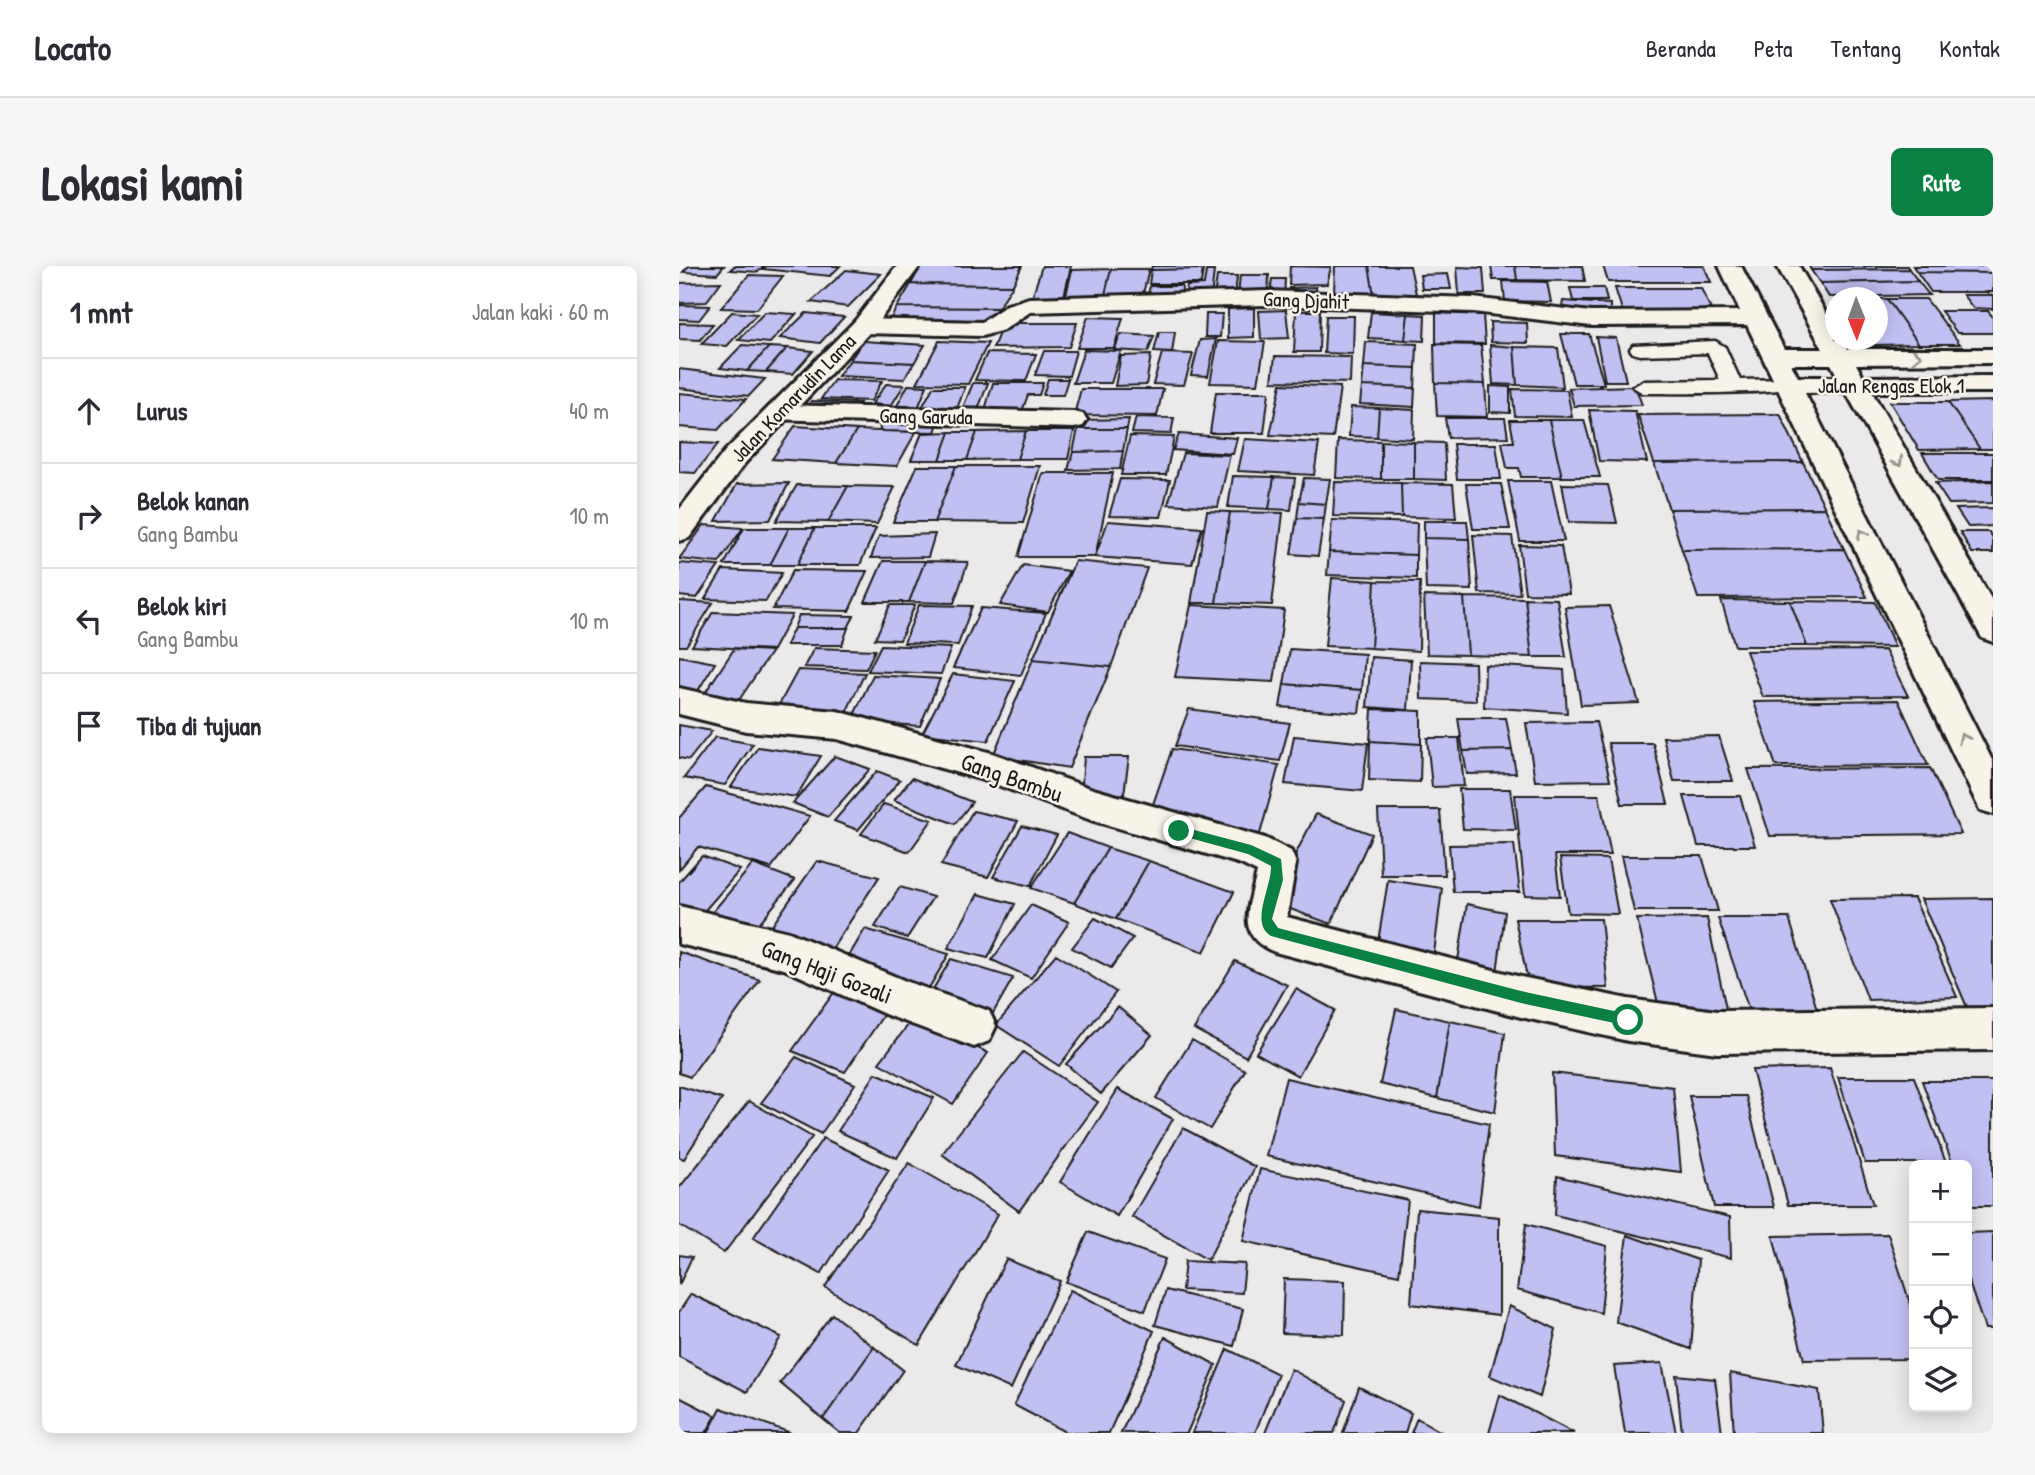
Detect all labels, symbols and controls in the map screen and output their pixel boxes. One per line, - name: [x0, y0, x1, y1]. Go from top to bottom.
- text: Locato: [35, 26, 111, 70]
- text: Beranda: [1646, 32, 1716, 64]
- text: Peta: [1754, 32, 1792, 64]
- text: Tentang: [1830, 32, 1901, 64]
- text: Kontak: [1939, 32, 2000, 64]
- button: Rute: [1891, 148, 1993, 216]
- text: Lokasi kami: [42, 149, 244, 215]
- street label: Gang Djahit: [1263, 284, 1350, 316]
- north arrow: [1825, 287, 1888, 350]
- text: 1 mnt: [70, 292, 132, 332]
- text: Jalan kaki · 60 m: [472, 296, 609, 327]
- street label: Jalan Komarudin Lama: [724, 327, 862, 469]
- one-way arrow: [1912, 348, 1923, 364]
- street label: Jalan Rengas Elok 1: [1818, 371, 1964, 400]
- icon: ahead: [70, 392, 108, 430]
- text: Lurus: [137, 393, 188, 428]
- text: 40 m: [569, 395, 609, 426]
- street label: Gang Garuda: [879, 401, 973, 431]
- one-way arrow: [1890, 455, 1903, 468]
- text: Belok kanan: [137, 483, 249, 518]
- icon: right: [70, 497, 108, 535]
- text: 10 m: [569, 500, 609, 531]
- text: Gang Bambu: [137, 518, 238, 549]
- one-way arrow: [1857, 529, 1871, 541]
- text: Belok kiri: [137, 588, 227, 623]
- icon: left: [70, 602, 108, 640]
- text: 10 m: [569, 605, 609, 636]
- text: Gang Bambu: [137, 623, 238, 654]
- icon: arrive: [70, 707, 108, 745]
- text: Tiba di tujuan: [137, 708, 262, 743]
- one-way arrow: [1957, 733, 1971, 745]
- street label: Gang Bambu: [957, 745, 1067, 809]
- route end: [1163, 815, 1194, 846]
- street label: Gang Haji Gozali: [757, 931, 897, 1011]
- route start: [1612, 1004, 1643, 1035]
- map controls: [1909, 1160, 1972, 1412]
- button: +: [1909, 1160, 1972, 1223]
- button: −: [1909, 1223, 1972, 1286]
- button: locate: [1909, 1286, 1972, 1349]
- button: layers: [1909, 1349, 1972, 1412]

